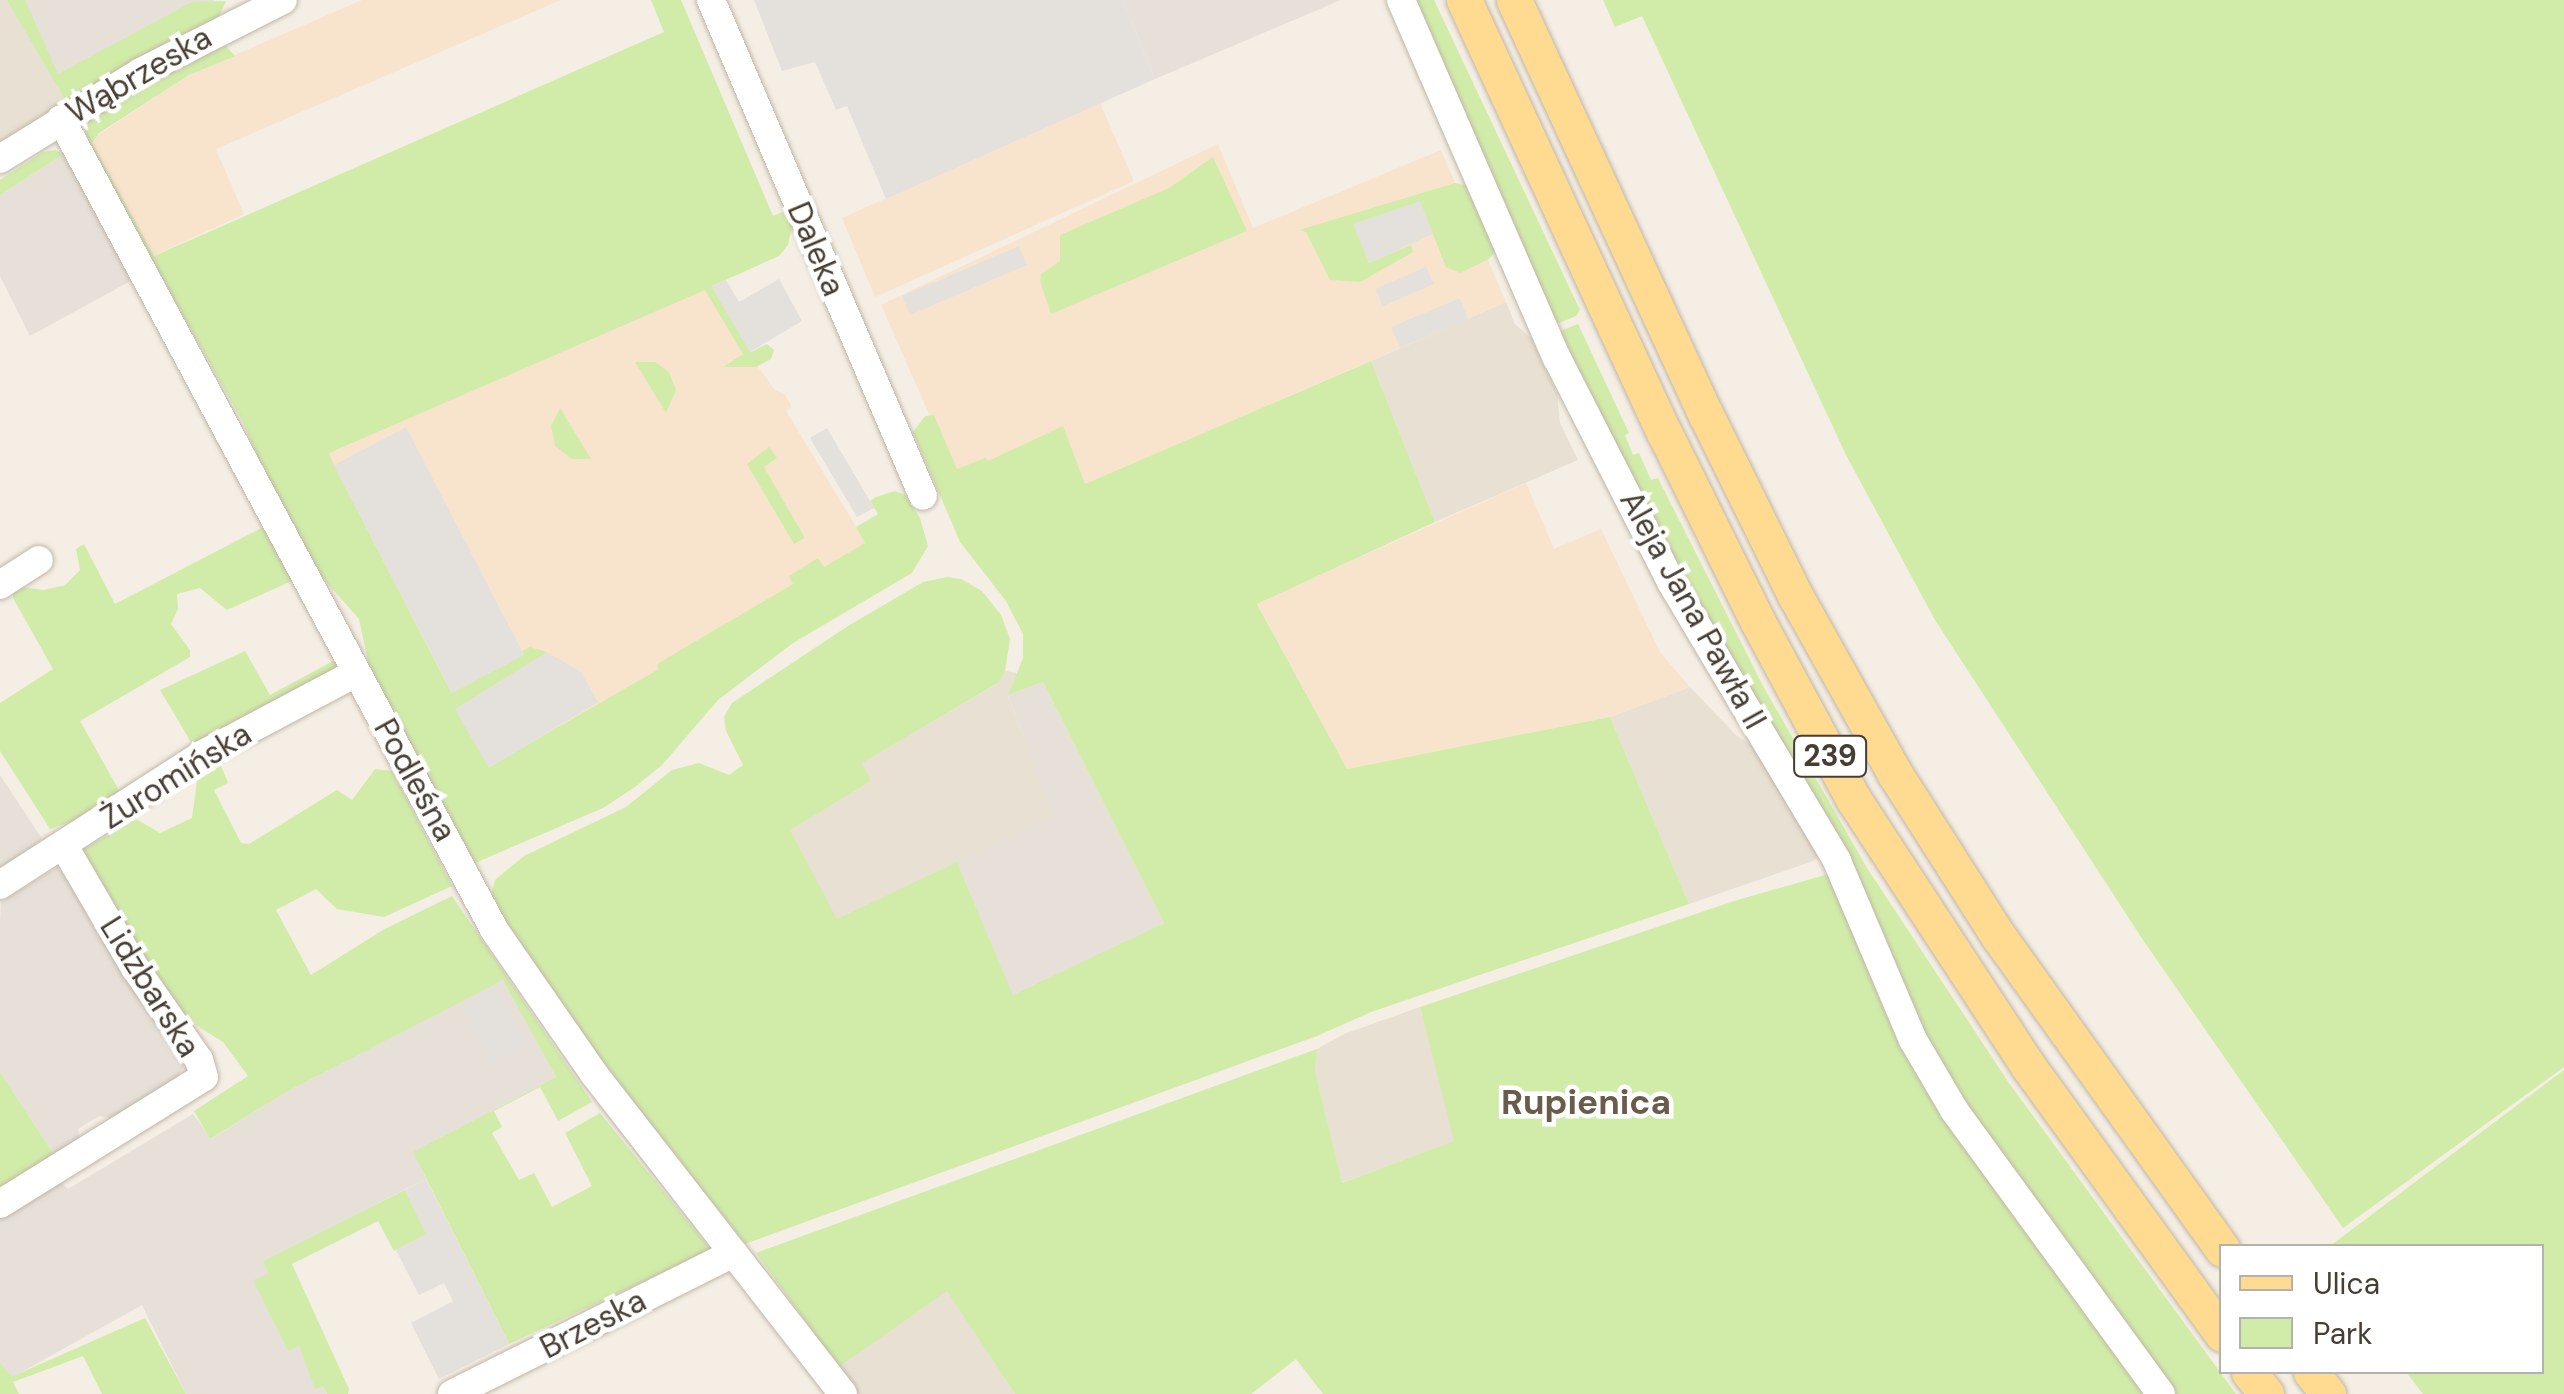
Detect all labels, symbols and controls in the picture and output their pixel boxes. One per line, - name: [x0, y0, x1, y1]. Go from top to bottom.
- street label: Wąbrzeska: [60, 18, 218, 132]
- street label: Daleka: [779, 196, 853, 302]
- street label: Aleja Jana Pawła II: [1612, 484, 1774, 736]
- street label: Podleśna: [366, 712, 464, 848]
- street label: Żuromińska: [94, 715, 258, 837]
- road number: 239: [1792, 731, 1868, 781]
- street label: Lidzbarska: [92, 910, 208, 1064]
- district label: Rupienica: [1501, 1081, 1671, 1123]
- legend: [2219, 1244, 2544, 1374]
- text: Ulica: [2313, 1264, 2380, 1303]
- street label: Brzeska: [534, 1281, 652, 1367]
- text: Park: [2313, 1314, 2372, 1353]

